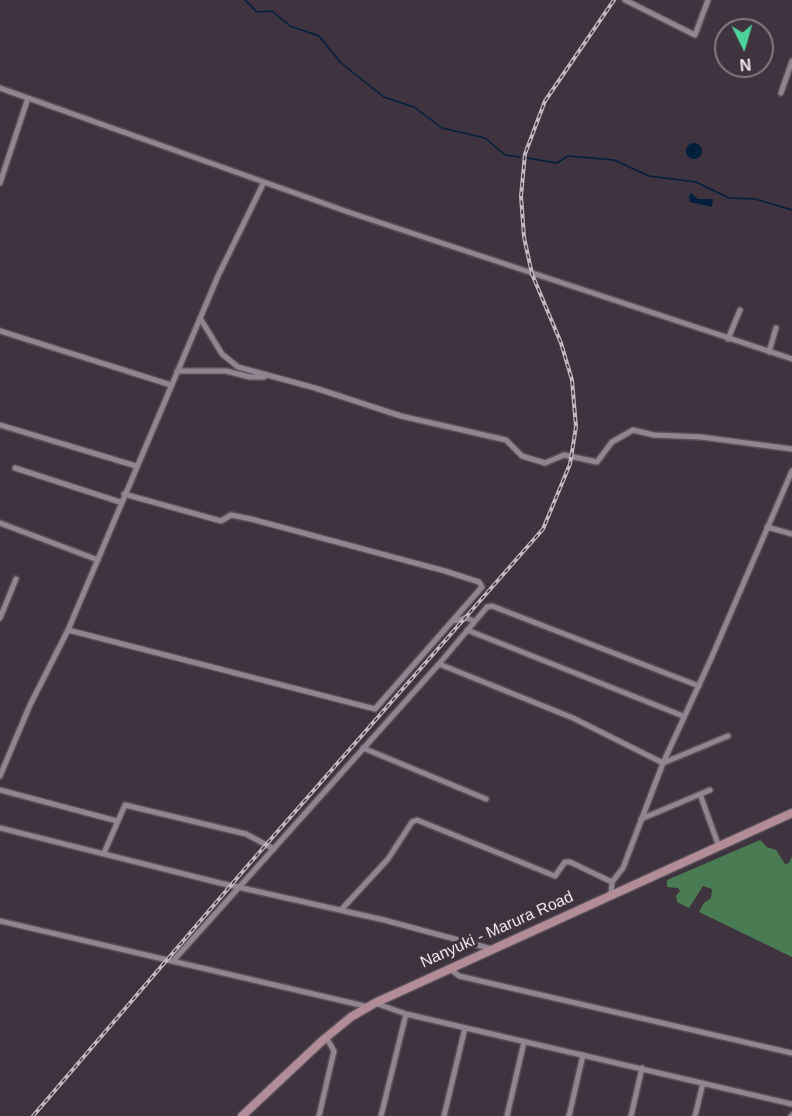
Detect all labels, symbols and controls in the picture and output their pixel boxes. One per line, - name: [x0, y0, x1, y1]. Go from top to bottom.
- north arrow: [714, 18, 774, 78]
- text: N: [739, 55, 752, 73]
- street label: Nanyuki - Marura Road: [418, 888, 576, 972]

